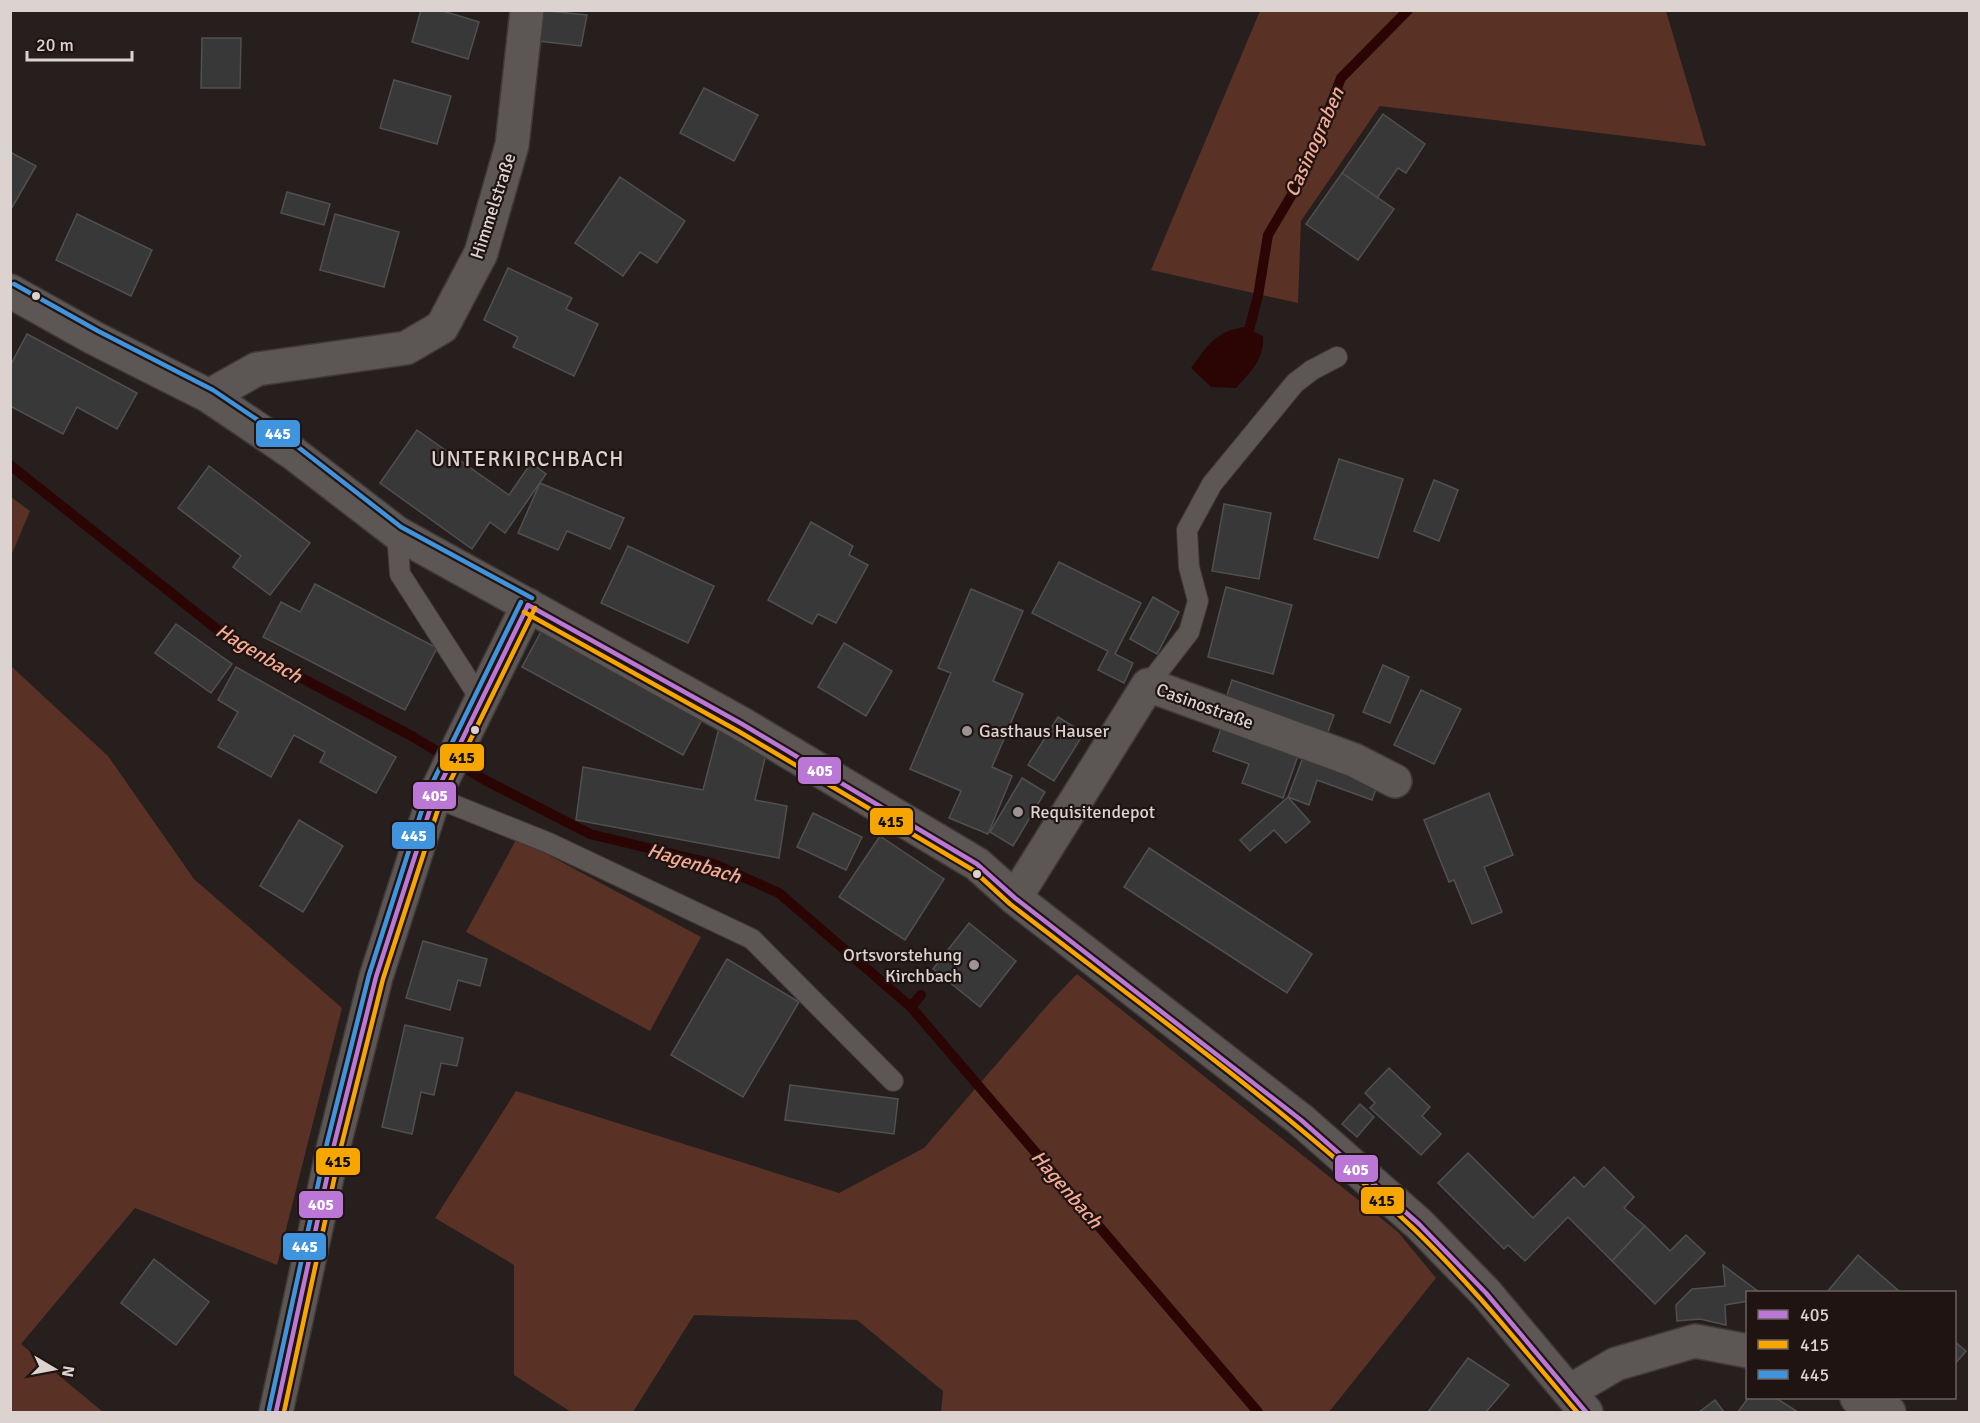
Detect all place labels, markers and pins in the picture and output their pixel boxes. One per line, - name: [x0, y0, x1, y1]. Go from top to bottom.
- unlabelled marker: [30, 290, 42, 302]
- place label: Gasthaus Hauser: [979, 720, 1109, 742]
- unlabelled marker: [469, 724, 481, 736]
- marker: Gasthaus Hauser: [960, 724, 974, 738]
- place label: Requisitendepot: [1030, 801, 1155, 823]
- marker: Requisitendepot: [1011, 805, 1025, 819]
- unlabelled marker: [971, 868, 983, 880]
- place label: Ortsvorstehung Kirchbach: [843, 944, 962, 987]
- marker: Ortsvorstehung Kirchbach: [967, 958, 981, 972]

